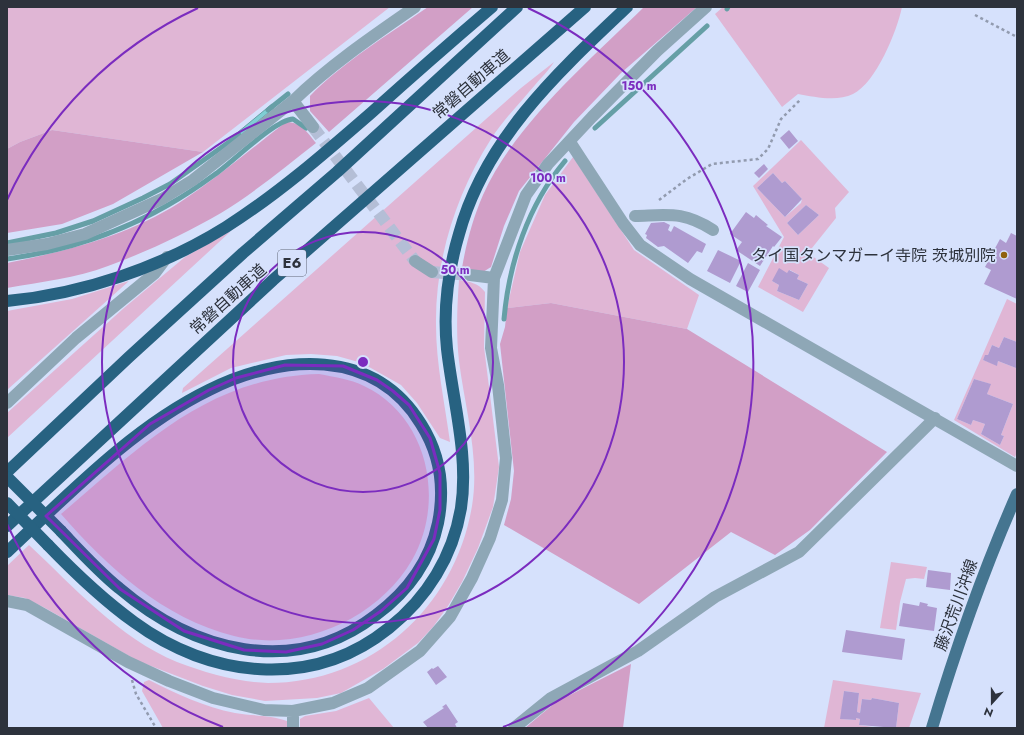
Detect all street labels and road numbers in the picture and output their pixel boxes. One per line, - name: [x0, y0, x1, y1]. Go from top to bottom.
- street label: 常磐自動車道: [427, 44, 515, 124]
- road number: E6: [278, 250, 306, 276]
- street label: 常磐自動車道: [185, 258, 271, 340]
- street label: 藤沢荒川沖線: [929, 556, 983, 654]

